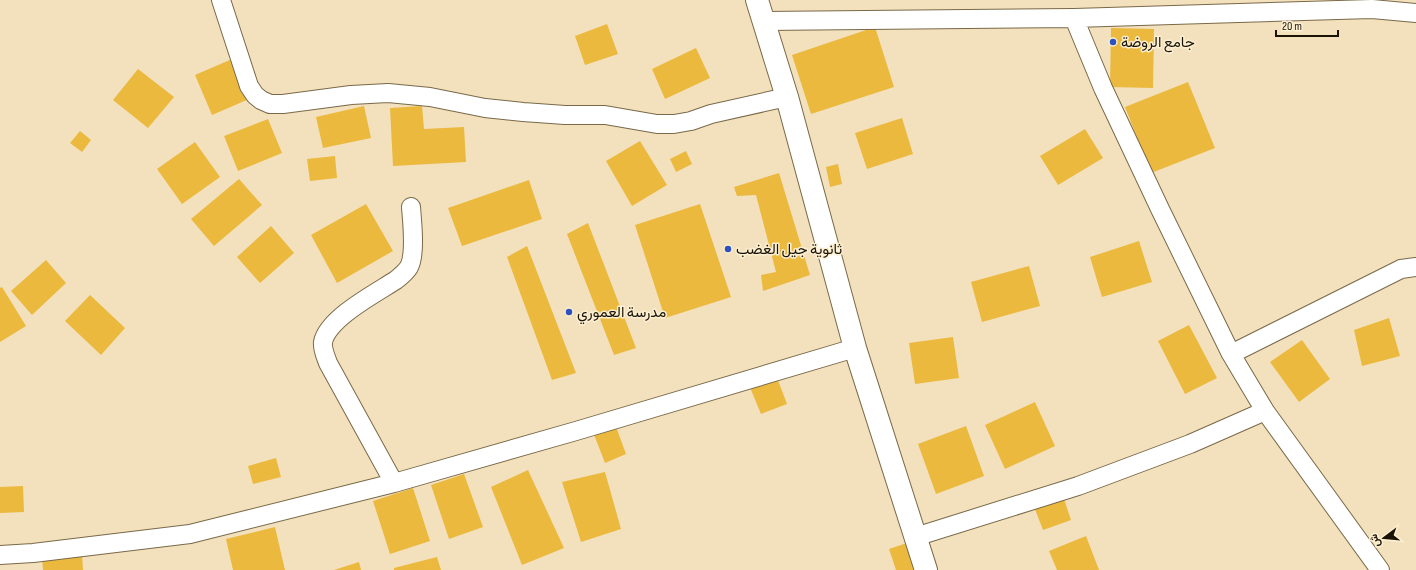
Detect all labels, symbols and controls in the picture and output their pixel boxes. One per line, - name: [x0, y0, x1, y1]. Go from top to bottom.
- scale bar: [1276, 12, 1338, 38]
- text: 20 m: [1282, 19, 1302, 34]
- place label: جامع الروضة: [1121, 33, 1195, 53]
- marker: جامع الروضة: [1108, 37, 1118, 47]
- place label: ثانوية جيل الغضب: [736, 240, 842, 259]
- marker: ثانوية جيل الغضب: [723, 244, 733, 254]
- place label: مدرسة العموري: [577, 303, 666, 325]
- marker: مدرسة العموري: [564, 307, 574, 317]
- north arrow: [1364, 518, 1404, 558]
- text: ش: [1367, 532, 1383, 549]

